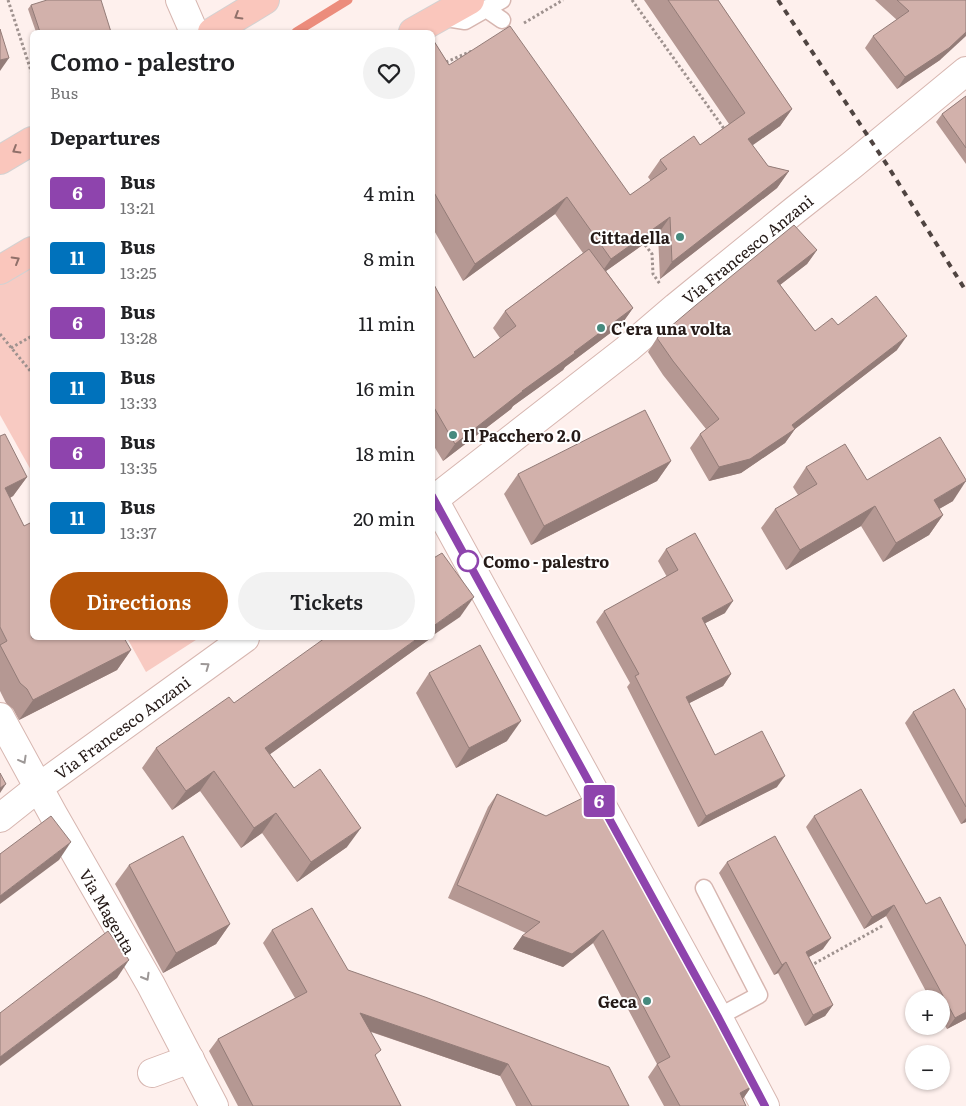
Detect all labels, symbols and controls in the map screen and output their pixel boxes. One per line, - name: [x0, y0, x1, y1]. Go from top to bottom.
- one-way arrow: [235, 10, 244, 20]
- text: Como - palestro: [50, 43, 235, 78]
- button: heart: [363, 47, 415, 99]
- text: Bus: [50, 80, 78, 104]
- text: Departures: [50, 123, 160, 151]
- one-way arrow: [13, 144, 22, 154]
- text: Bus: [120, 167, 155, 195]
- text: 6: [72, 179, 83, 206]
- text: 4 min: [363, 179, 415, 207]
- street label: Via Francesco Anzani: [676, 188, 818, 310]
- text: 13:21: [120, 195, 155, 219]
- place label: Cittadella: [590, 225, 671, 249]
- marker: Cittadella: [674, 231, 686, 243]
- text: Bus: [120, 232, 155, 260]
- text: 11: [70, 244, 85, 271]
- text: 8 min: [363, 244, 415, 272]
- one-way arrow: [11, 257, 20, 267]
- text: 13:25: [120, 260, 157, 284]
- text: Bus: [120, 297, 155, 325]
- text: 6: [72, 309, 83, 336]
- text: 11 min: [358, 309, 415, 337]
- place label: C'era una volta: [611, 316, 732, 340]
- marker: C'era una volta: [595, 322, 607, 334]
- text: 13:28: [120, 325, 157, 349]
- text: Bus: [120, 362, 155, 390]
- text: 11: [70, 374, 85, 401]
- text: 16 min: [356, 374, 415, 402]
- text: 13:33: [120, 390, 157, 414]
- place label: Il Pacchero 2.0: [463, 423, 581, 447]
- text: Bus: [120, 427, 155, 455]
- marker: Il Pacchero 2.0: [447, 429, 459, 441]
- text: 6: [72, 439, 83, 466]
- text: 18 min: [356, 439, 415, 467]
- text: 13:35: [120, 455, 157, 479]
- text: Bus: [120, 492, 155, 520]
- text: 11: [70, 504, 85, 531]
- text: 20 min: [353, 504, 415, 532]
- text: 13:37: [120, 520, 157, 544]
- place label: Como - palestro: [483, 549, 609, 573]
- marker: Como - palestro: [457, 550, 479, 572]
- button: Directions: [50, 572, 228, 630]
- button: Tickets: [238, 572, 415, 630]
- one-way arrow: [200, 663, 210, 672]
- street label: Via Francesco Anzani: [49, 669, 195, 785]
- one-way arrow: [17, 754, 27, 763]
- line badge: 6: [583, 785, 615, 817]
- text: 6: [594, 787, 604, 814]
- street label: Via Magenta: [74, 864, 142, 958]
- one-way arrow: [140, 972, 150, 981]
- place label: Geca: [598, 989, 638, 1013]
- map controls: [905, 990, 950, 1090]
- button: +: [905, 990, 950, 1035]
- marker: Geca: [641, 995, 653, 1007]
- button: −: [905, 1045, 950, 1090]

